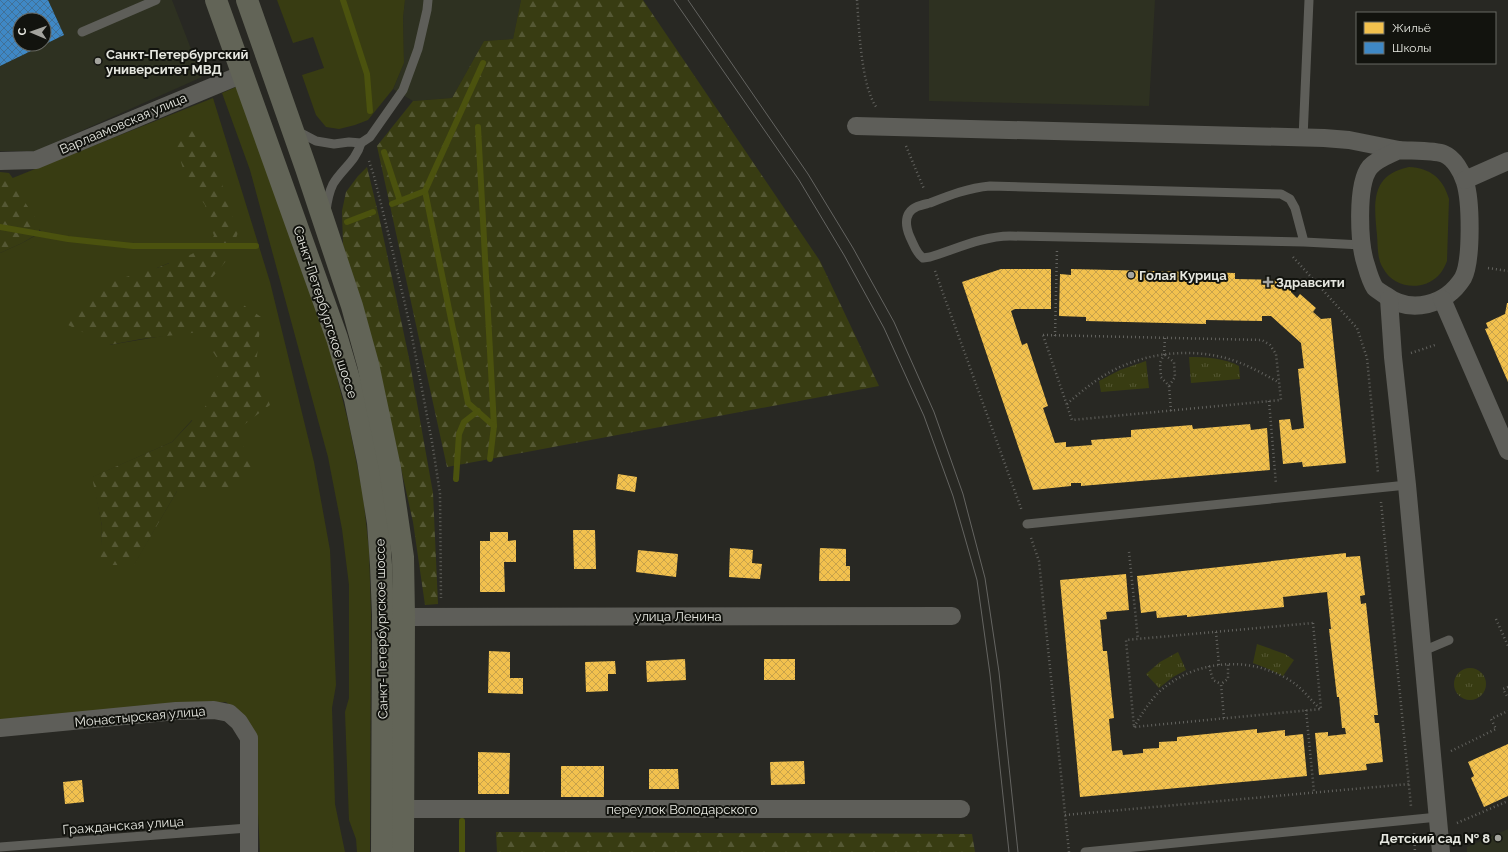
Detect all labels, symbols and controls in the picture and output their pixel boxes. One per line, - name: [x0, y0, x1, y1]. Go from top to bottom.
- north arrow: [12, 12, 52, 52]
- legend: [1356, 12, 1496, 64]
- text: Жильё: [1392, 21, 1431, 35]
- text: С: [16, 27, 29, 36]
- text: Школы: [1392, 41, 1431, 55]
- place label: Санкт-Петербургский университет МВД: [106, 47, 248, 77]
- marker: Санкт-Петербургский университет МВД: [93, 56, 103, 66]
- street label: Варлаамовская улица: [57, 90, 189, 157]
- street label: Санкт-Петербургское шоссе: [291, 224, 361, 401]
- place label: Голая Курица: [1139, 268, 1227, 283]
- marker: Голая Курица: [1126, 270, 1136, 280]
- place label: Здравсити: [1276, 275, 1345, 290]
- marker: Здравсити: [1263, 277, 1273, 287]
- street label: Санкт-Петербургское шоссе: [372, 538, 391, 719]
- street label: улица Ленина: [634, 609, 722, 624]
- street label: Монастырская улица: [74, 703, 206, 730]
- street label: переулок Володарского: [606, 802, 758, 817]
- street label: Гражданская улица: [62, 814, 184, 837]
- place label: Детский сад № 8: [1380, 831, 1490, 846]
- marker: Детский сад № 8: [1493, 833, 1503, 843]

